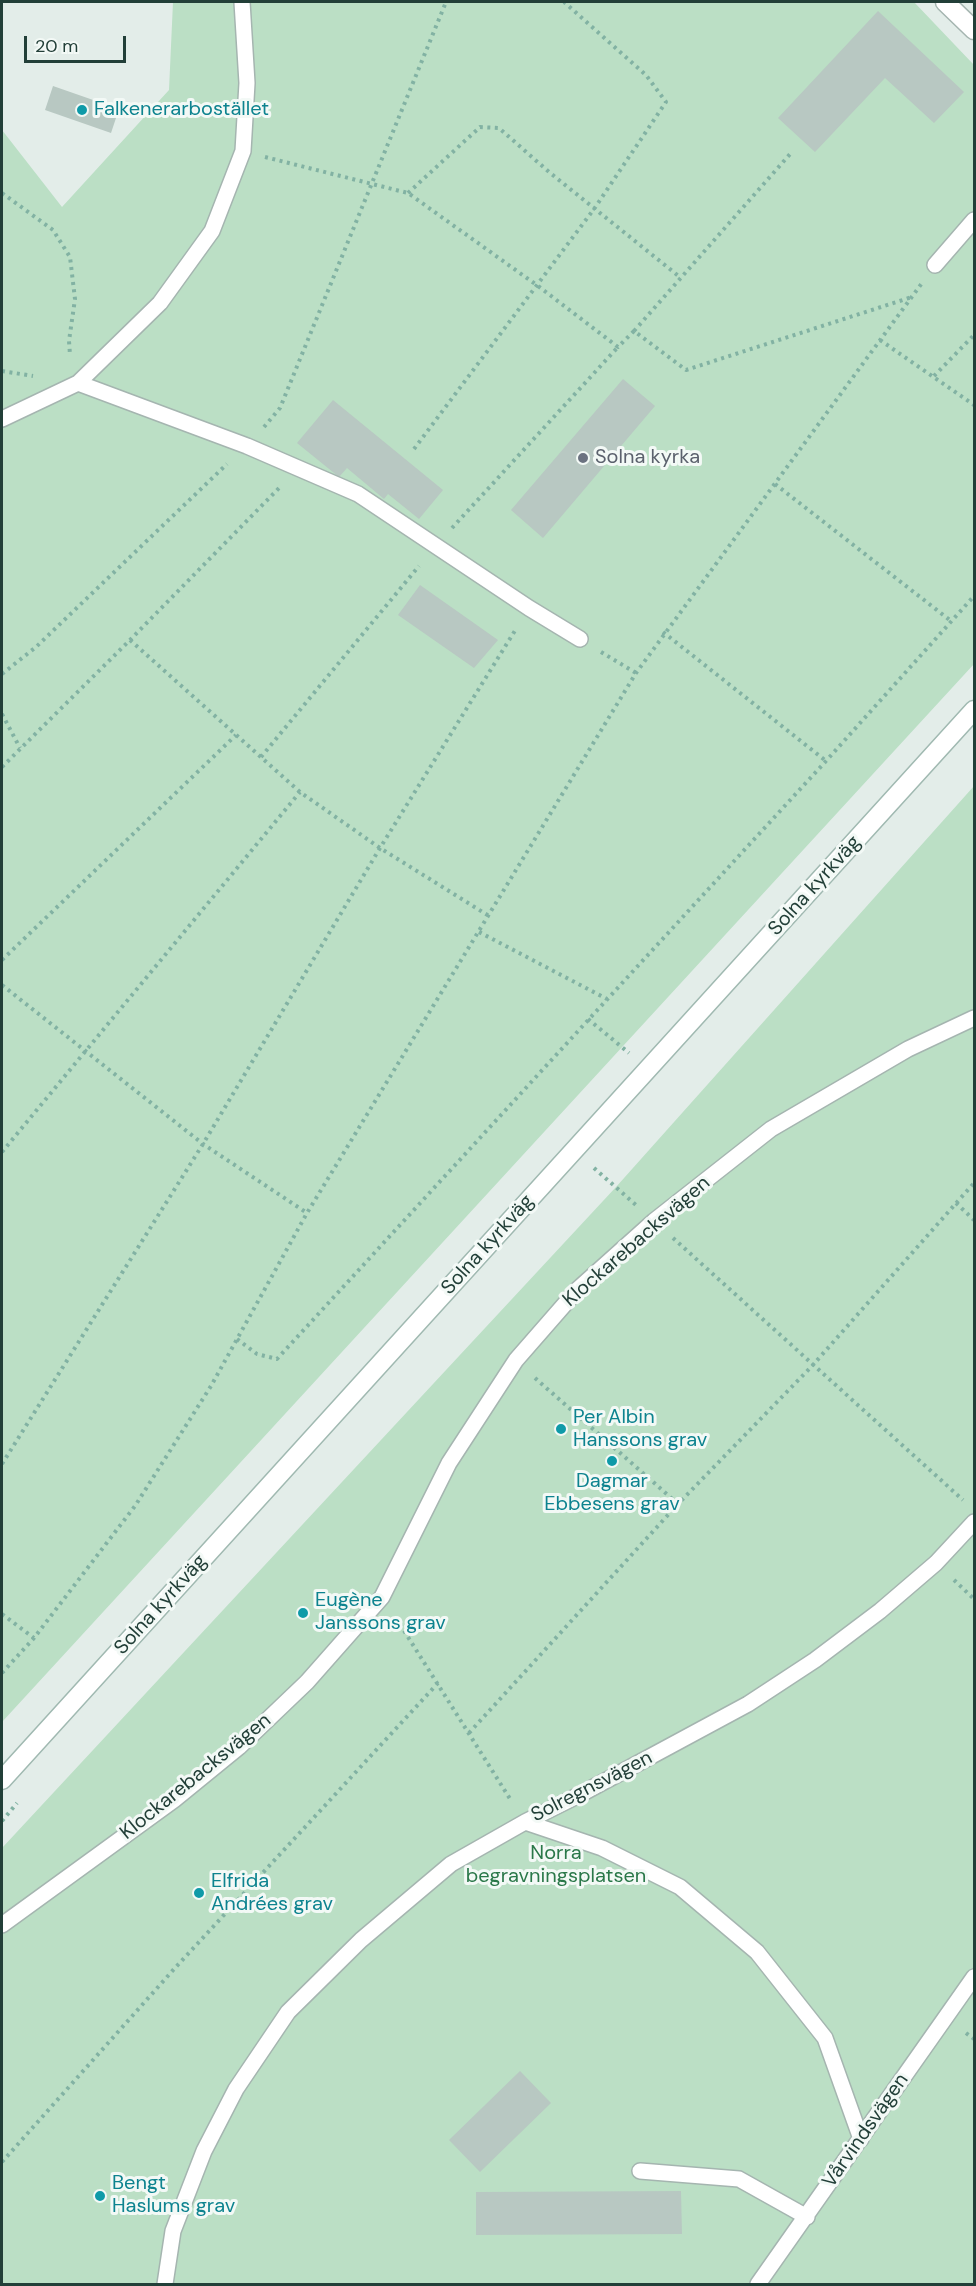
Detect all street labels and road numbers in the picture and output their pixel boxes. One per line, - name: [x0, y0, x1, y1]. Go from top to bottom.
- street label: Solna kyrkväg: [764, 831, 866, 941]
- street label: Klockarebacksvägen: [559, 1172, 715, 1312]
- street label: Solna kyrkväg: [437, 1190, 539, 1300]
- street label: Solna kyrkväg: [110, 1550, 212, 1660]
- street label: Klockarebacksvägen: [116, 1709, 276, 1845]
- street label: Solregnsvägen: [527, 1746, 657, 1828]
- street label: Vårvindsvägen: [818, 2069, 914, 2193]

